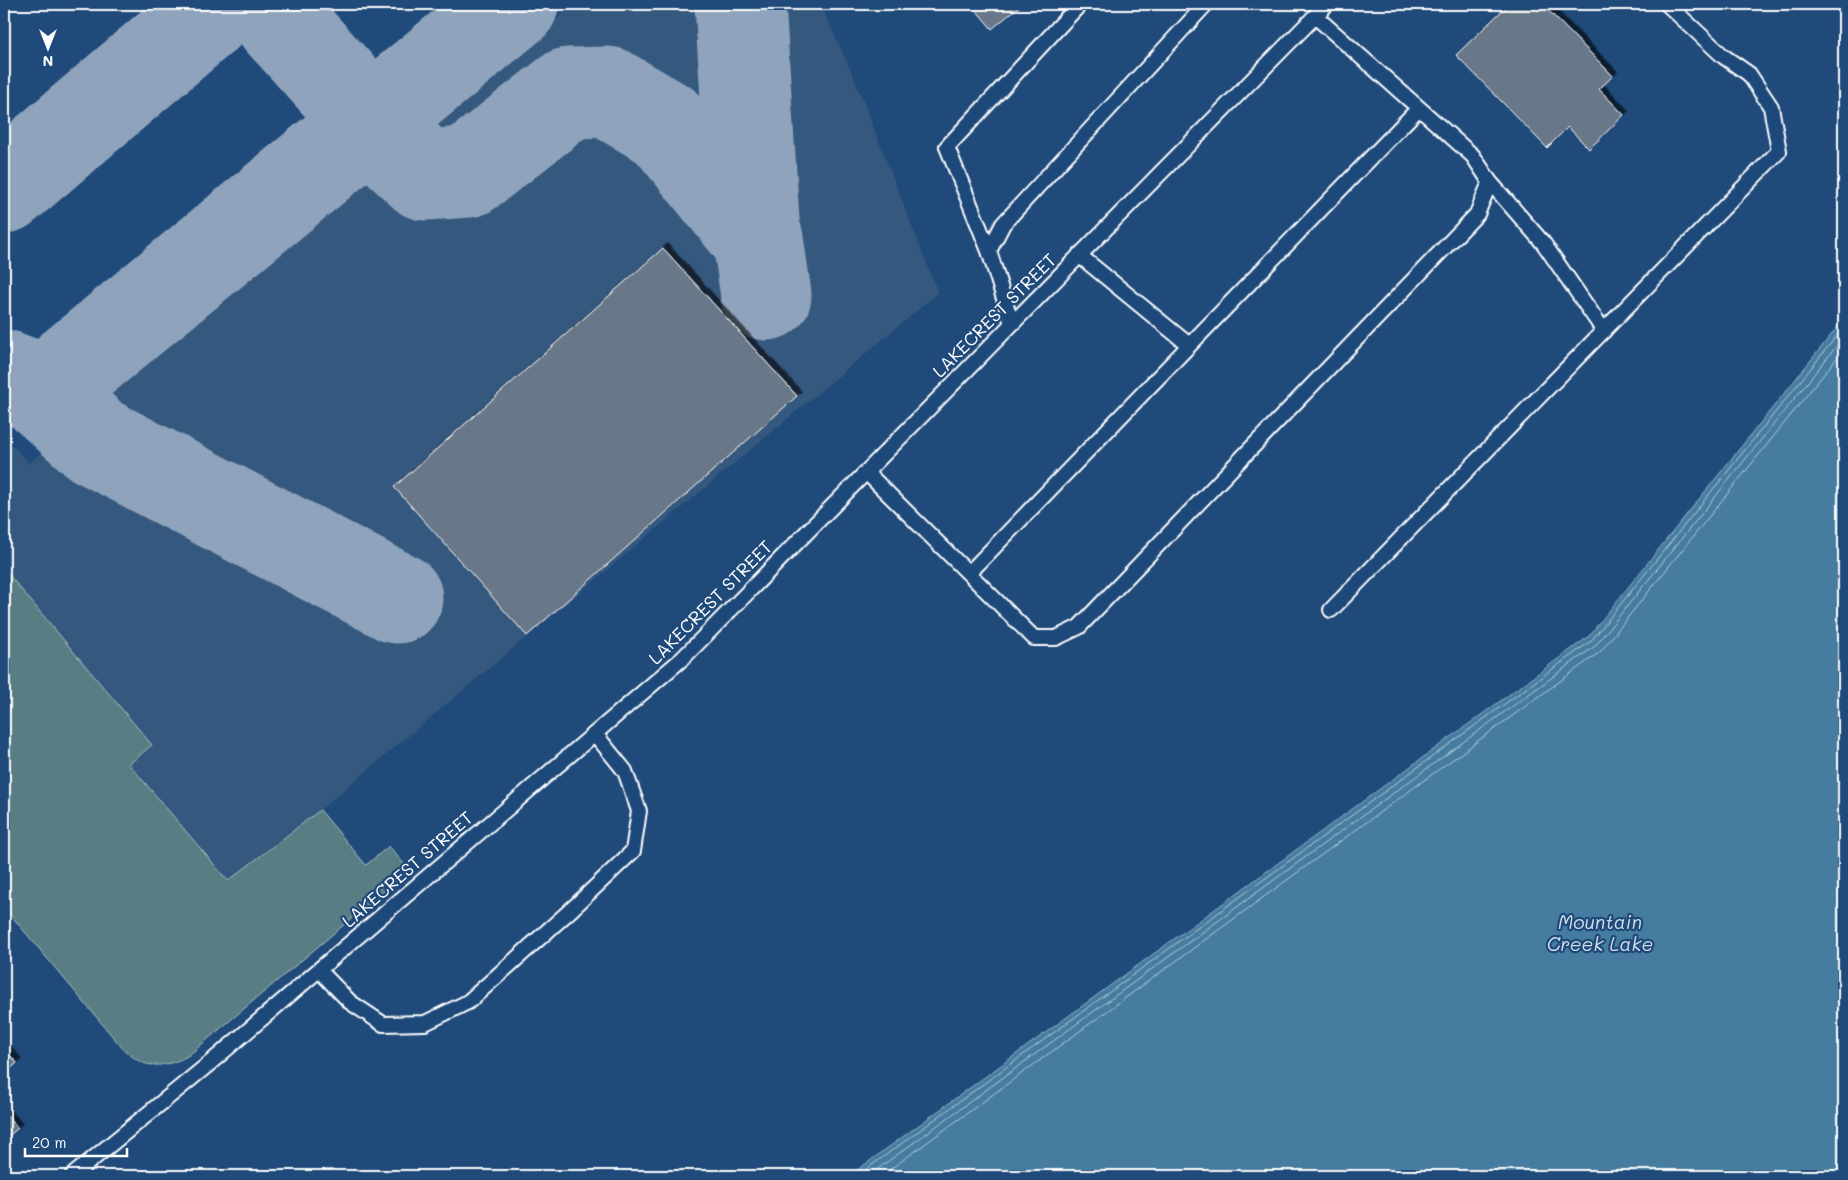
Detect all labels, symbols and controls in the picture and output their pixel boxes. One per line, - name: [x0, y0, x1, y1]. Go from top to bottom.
- north arrow: [22, 22, 72, 72]
- text: N: [43, 52, 53, 71]
- street label: LAKECREST STREET: [927, 248, 1061, 382]
- street label: LAKECREST STREET: [643, 535, 777, 669]
- street label: LAKECREST STREET: [336, 805, 478, 933]
- water label: Mountain Creek Lake: [1547, 909, 1653, 956]
- scale bar: [25, 1125, 128, 1157]
- text: 20 m: [32, 1132, 66, 1152]

